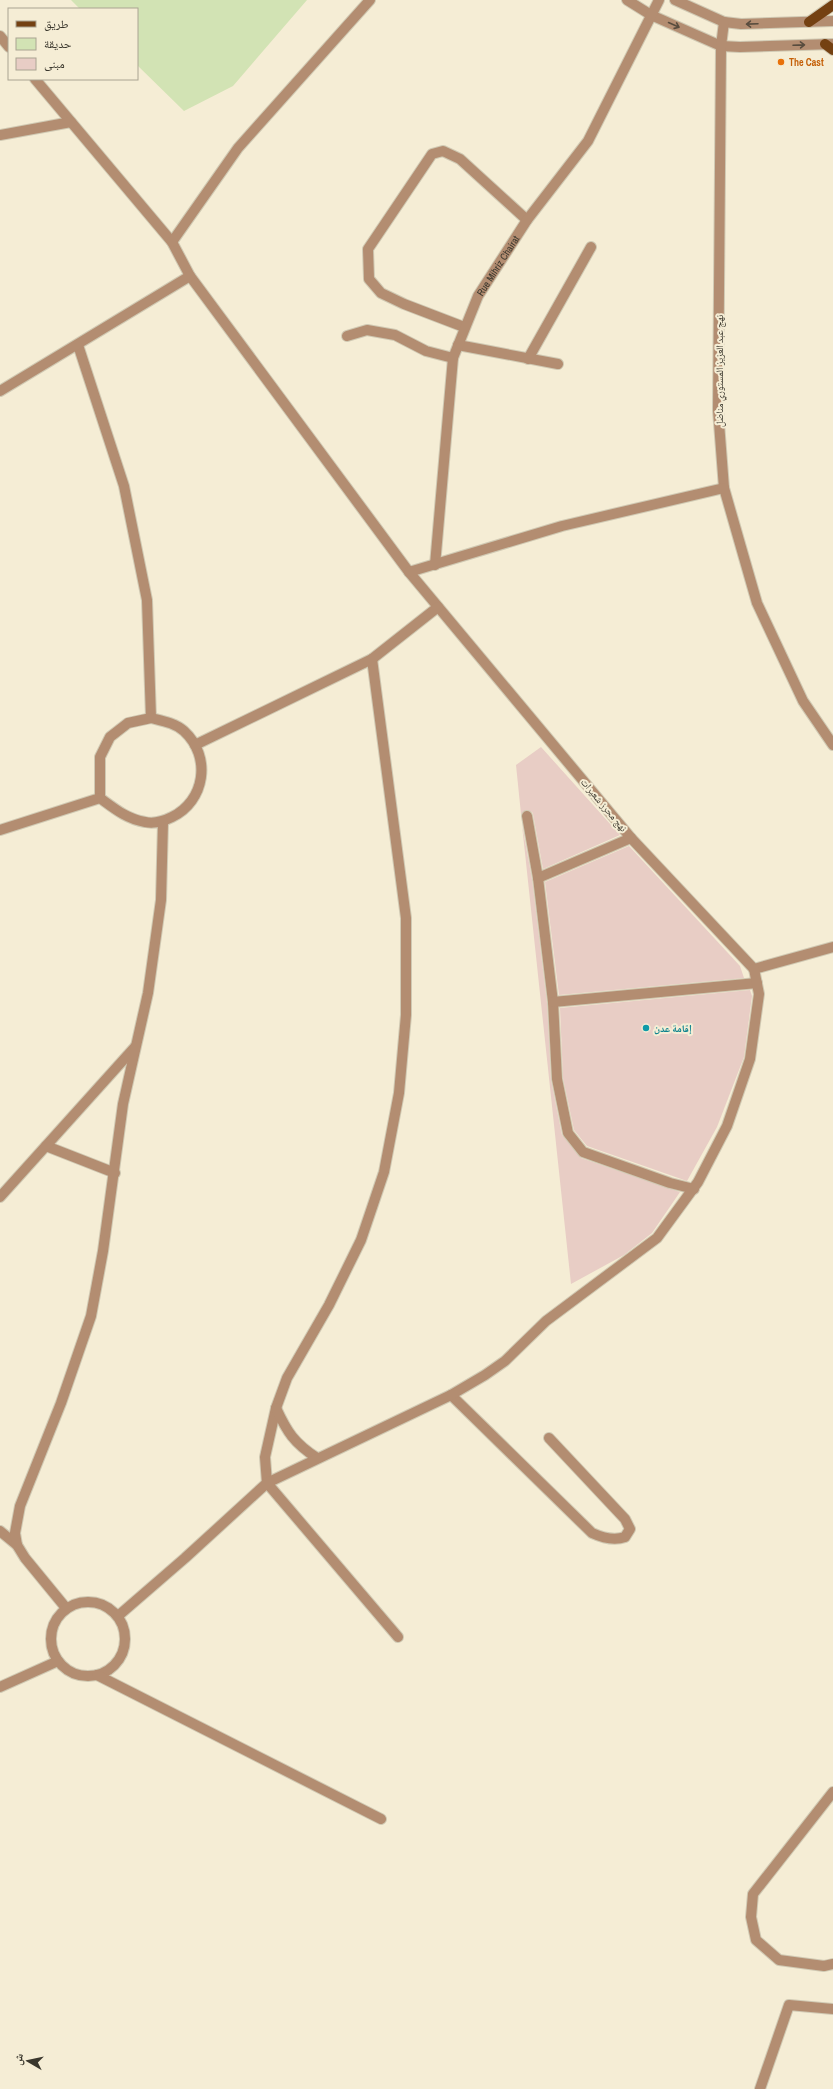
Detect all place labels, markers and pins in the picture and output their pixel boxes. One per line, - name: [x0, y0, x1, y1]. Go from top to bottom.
- place label: The Cast: [789, 56, 824, 69]
- marker: The Cast: [776, 57, 786, 67]
- place label: إقامة عدن: [654, 1022, 692, 1035]
- marker: إقامة عدن: [641, 1023, 651, 1033]

